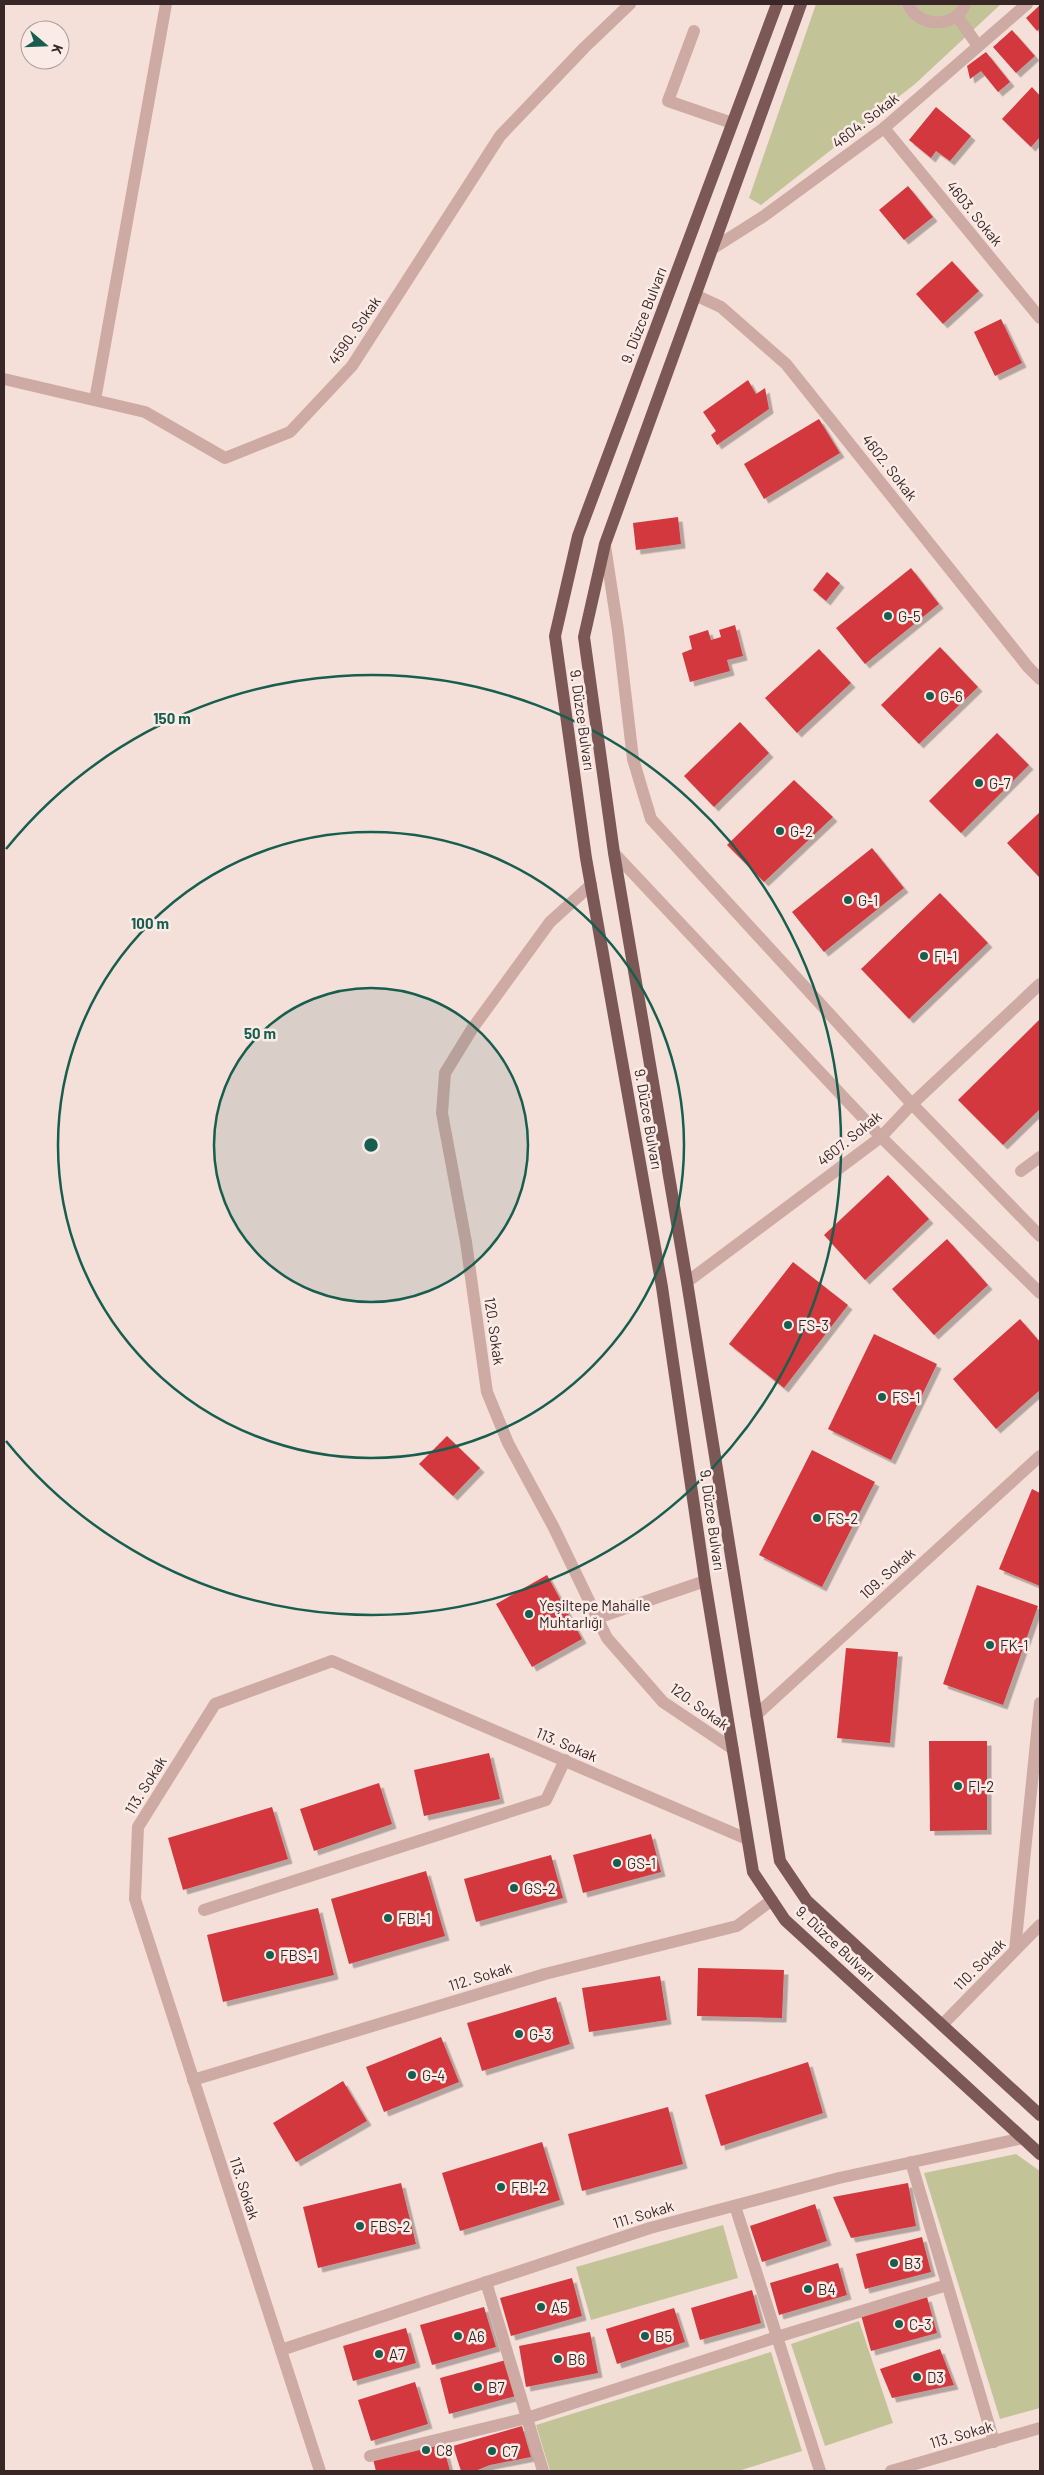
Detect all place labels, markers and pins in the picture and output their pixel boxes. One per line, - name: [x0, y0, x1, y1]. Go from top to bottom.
- place label: G-5: [898, 607, 921, 625]
- marker: G-5: [882, 610, 894, 622]
- place label: G-6: [940, 687, 963, 705]
- marker: G-6: [924, 690, 936, 702]
- place label: G-7: [989, 774, 1011, 792]
- marker: G-7: [973, 777, 985, 789]
- place label: G-2: [790, 822, 813, 840]
- marker: G-2: [774, 825, 786, 837]
- place label: G-1: [858, 891, 878, 909]
- marker: G-1: [842, 894, 854, 906]
- place label: FI-1: [934, 947, 958, 965]
- marker: FI-1: [918, 950, 930, 962]
- centre of rings: [362, 1136, 380, 1154]
- place label: FS-3: [798, 1316, 829, 1334]
- marker: FS-3: [782, 1319, 794, 1331]
- place label: FS-1: [892, 1388, 920, 1406]
- marker: FS-1: [876, 1391, 888, 1403]
- place label: FS-2: [827, 1509, 858, 1527]
- marker: FS-2: [811, 1512, 823, 1524]
- place label: Yeşiltepe Mahalle Muhtarlığı: [539, 1596, 650, 1631]
- marker: Yeşiltepe Mahalle Muhtarlığı: [523, 1608, 535, 1620]
- place label: FK-1: [1000, 1636, 1029, 1654]
- marker: FK-1: [984, 1639, 996, 1651]
- place label: FI-2: [968, 1777, 994, 1795]
- marker: FI-2: [952, 1780, 964, 1792]
- place label: GS-1: [627, 1854, 656, 1872]
- marker: GS-1: [611, 1857, 623, 1869]
- place label: GS-2: [524, 1879, 556, 1897]
- marker: GS-2: [508, 1882, 520, 1894]
- place label: FBI-1: [398, 1909, 431, 1927]
- marker: FBI-1: [382, 1912, 394, 1924]
- place label: FBS-1: [280, 1946, 318, 1964]
- marker: FBS-1: [264, 1949, 276, 1961]
- place label: G-3: [529, 2025, 552, 2043]
- marker: G-3: [513, 2028, 525, 2040]
- place label: G-4: [422, 2066, 445, 2084]
- marker: G-4: [406, 2069, 418, 2081]
- place label: FBI-2: [511, 2178, 547, 2196]
- marker: FBI-2: [495, 2181, 507, 2193]
- place label: FBS-2: [370, 2217, 411, 2235]
- marker: FBS-2: [354, 2220, 366, 2232]
- place label: B3: [904, 2254, 921, 2272]
- marker: B3: [888, 2257, 900, 2269]
- place label: B4: [818, 2280, 836, 2298]
- marker: B4: [802, 2283, 814, 2295]
- place label: A5: [551, 2298, 568, 2316]
- marker: A5: [535, 2301, 547, 2313]
- place label: C-3: [909, 2315, 932, 2333]
- marker: C-3: [893, 2318, 905, 2330]
- place label: A6: [468, 2327, 485, 2345]
- place label: B5: [655, 2327, 672, 2345]
- marker: A6: [452, 2330, 464, 2342]
- marker: B5: [639, 2330, 651, 2342]
- place label: A7: [389, 2345, 405, 2363]
- marker: A7: [373, 2348, 385, 2360]
- place label: B6: [568, 2350, 585, 2368]
- marker: B6: [552, 2353, 564, 2365]
- place label: D3: [927, 2368, 944, 2386]
- marker: D3: [911, 2371, 923, 2383]
- place label: B7: [488, 2378, 505, 2396]
- marker: B7: [472, 2381, 484, 2393]
- place label: C8: [436, 2441, 453, 2459]
- place label: C7: [502, 2442, 518, 2460]
- marker: C8: [420, 2444, 432, 2456]
- marker: C7: [486, 2445, 498, 2457]

